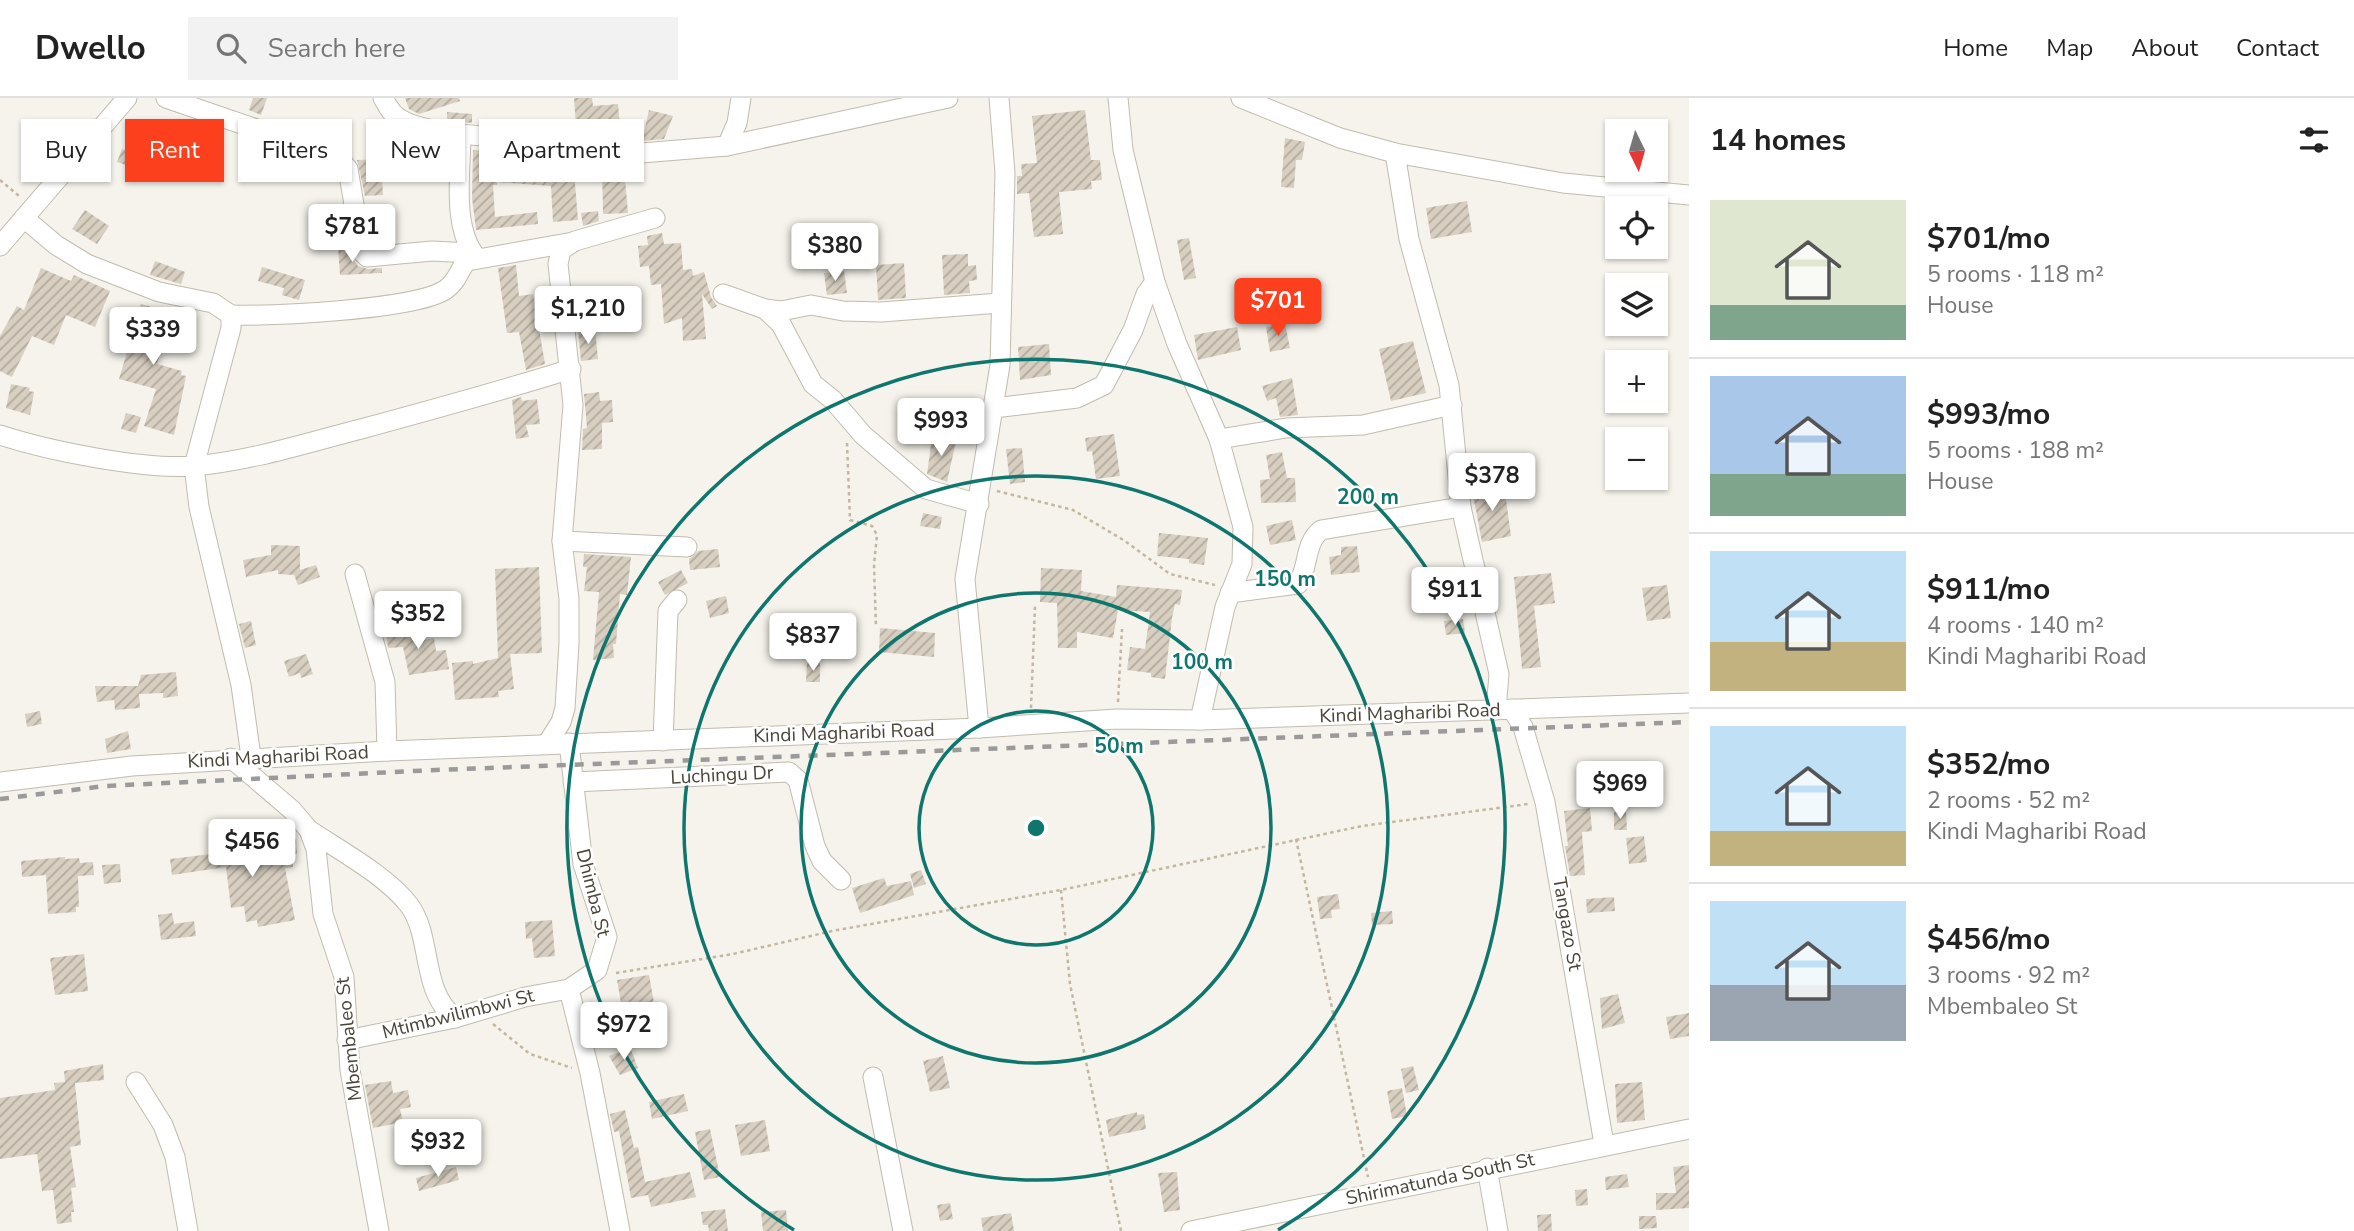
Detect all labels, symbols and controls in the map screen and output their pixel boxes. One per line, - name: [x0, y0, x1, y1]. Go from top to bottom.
- search box: [188, 17, 678, 80]
- text: Dwello: [35, 26, 146, 71]
- icon: search: [212, 29, 250, 67]
- text: Search here: [268, 31, 406, 66]
- text: Home: [1943, 32, 2008, 64]
- text: Map: [2046, 32, 2093, 64]
- text: About: [2131, 32, 2198, 64]
- text: Contact: [2236, 32, 2319, 64]
- chip: Buy: [21, 119, 111, 182]
- chip: Rent: [125, 119, 224, 182]
- chip: Filters: [238, 119, 352, 182]
- chip: New: [366, 119, 465, 182]
- chip: Apartment: [479, 119, 644, 182]
- north arrow: [1605, 119, 1668, 182]
- map controls: [1605, 119, 1668, 490]
- text: 14 homes: [1710, 120, 1846, 161]
- icon: filters: [2295, 121, 2333, 159]
- button: locate: [1605, 196, 1668, 259]
- pin: $781: [311, 204, 393, 264]
- text: $781: [324, 211, 380, 242]
- text: $701/mo: [1927, 218, 2050, 259]
- pin: $380: [794, 223, 876, 283]
- icon: home: [1766, 228, 1850, 312]
- text: $380: [807, 230, 863, 261]
- text: 5 rooms · 118 m²: [1927, 259, 2104, 290]
- button: layers: [1605, 273, 1668, 336]
- pin: $701: [1237, 278, 1319, 338]
- text: $701: [1250, 285, 1306, 316]
- pin: $1,210: [531, 286, 645, 346]
- text: House: [1927, 290, 1994, 321]
- text: $1,210: [551, 293, 625, 324]
- pin: $339: [112, 308, 194, 367]
- text: $339: [125, 314, 181, 345]
- button: +: [1605, 350, 1668, 413]
- text: $993/mo: [1927, 394, 2050, 435]
- pin: $993: [900, 398, 982, 458]
- icon: home: [1766, 404, 1850, 488]
- text: $993: [913, 405, 969, 436]
- button: −: [1605, 427, 1668, 490]
- text: 5 rooms · 188 m²: [1927, 435, 2104, 466]
- pin: $378: [1451, 454, 1533, 513]
- text: $378: [1464, 460, 1520, 491]
- text: House: [1927, 466, 1994, 497]
- text: 200 m: [1337, 483, 1399, 511]
- text: 150 m: [1254, 565, 1316, 593]
- pin: $911: [1414, 568, 1496, 627]
- text: $911/mo: [1927, 569, 2050, 610]
- text: $911: [1427, 574, 1483, 605]
- icon: home: [1766, 579, 1850, 663]
- pin: $352: [377, 592, 459, 651]
- text: $352: [390, 598, 446, 629]
- text: 4 rooms · 140 m²: [1927, 610, 2104, 641]
- pin: $837: [772, 614, 854, 673]
- text: $837: [785, 620, 841, 651]
- text: Kindi Magharibi Road: [1927, 641, 2147, 672]
- text: 100 m: [1171, 648, 1233, 676]
- street label: Kindi Magharibi Road: [1319, 697, 1501, 729]
- street label: Kindi Magharibi Road: [753, 717, 935, 749]
- text: 50 m: [1094, 732, 1144, 760]
- street label: Kindi Magharibi Road: [187, 739, 369, 775]
- text: $352/mo: [1927, 744, 2050, 785]
- icon: home: [1766, 754, 1850, 838]
- street label: Luchingu Dr: [670, 759, 774, 791]
- pin: $969: [1579, 762, 1661, 821]
- text: $969: [1592, 768, 1648, 799]
- text: 2 rooms · 52 m²: [1927, 785, 2090, 816]
- centre of rings: [1024, 816, 1048, 840]
- text: Kindi Magharibi Road: [1927, 816, 2147, 847]
- pin: $456: [211, 820, 293, 879]
- text: $456: [224, 826, 280, 857]
- street label: Dhimba St: [570, 846, 617, 940]
- street label: Tangazo St: [1546, 875, 1588, 973]
- text: $456/mo: [1927, 919, 2050, 960]
- icon: home: [1766, 929, 1850, 1013]
- text: 3 rooms · 92 m²: [1927, 960, 2090, 991]
- street label: Mbembaleo St: [330, 976, 368, 1102]
- street label: Mtimbwilimbwi St: [379, 982, 537, 1045]
- text: Mbembaleo St: [1927, 991, 2077, 1022]
- pin: $972: [583, 1002, 665, 1062]
- text: $972: [596, 1009, 652, 1040]
- pin: $932: [397, 1119, 479, 1179]
- text: $932: [410, 1126, 466, 1157]
- street label: Shirimatunda South St: [1343, 1146, 1537, 1212]

